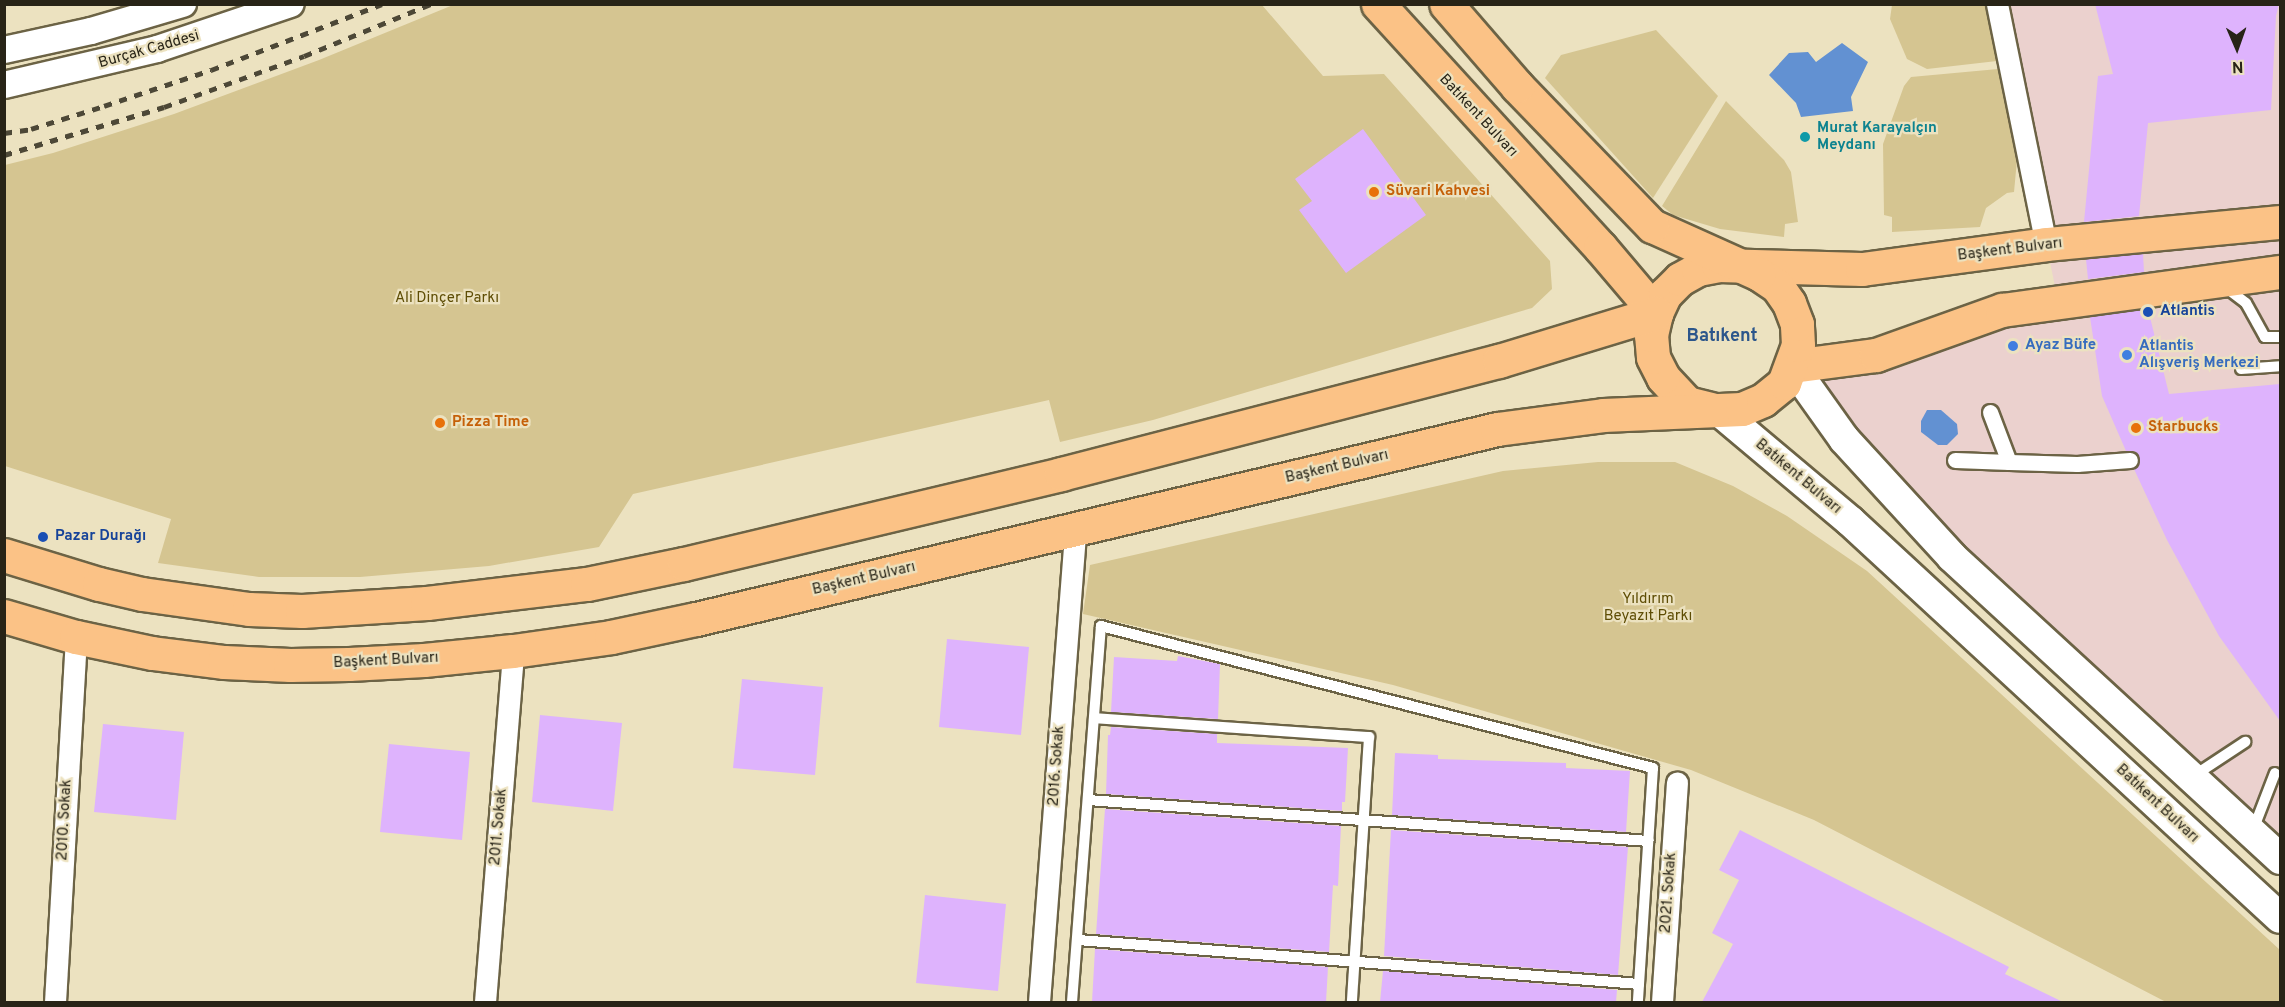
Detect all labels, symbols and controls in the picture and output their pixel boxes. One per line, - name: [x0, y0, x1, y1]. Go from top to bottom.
- north arrow: [2207, 18, 2267, 78]
- street label: Burçak Caddesi: [97, 27, 201, 73]
- text: N: [2232, 56, 2244, 76]
- street label: Batıkent Bulvarı: [1435, 71, 1521, 161]
- place label: Murat Karayalçın Meydanı: [1817, 119, 1937, 154]
- marker: Murat Karayalçın Meydanı: [1798, 130, 1812, 144]
- place label: Süvari Kahvesi: [1386, 183, 1490, 201]
- marker: Süvari Kahvesi: [1367, 185, 1381, 199]
- street label: Başkent Bulvarı: [1957, 235, 2063, 265]
- park label: Ali Dinçer Parkı: [395, 290, 499, 308]
- place label: Atlantis: [2160, 303, 2215, 321]
- marker: Atlantis: [2141, 305, 2155, 319]
- district label: Batıkent: [1687, 326, 1757, 348]
- place label: Ayaz Büfe: [2025, 337, 2096, 355]
- place label: Atlantis Alışveriş Merkezi: [2139, 337, 2259, 372]
- marker: Ayaz Büfe: [2006, 339, 2020, 353]
- marker: Atlantis Alışveriş Merkezi: [2120, 348, 2134, 362]
- place label: Pizza Time: [452, 414, 529, 432]
- marker: Pizza Time: [433, 416, 447, 430]
- place label: Starbucks: [2148, 419, 2218, 437]
- marker: Starbucks: [2129, 421, 2143, 435]
- street label: Batıkent Bulvarı: [1751, 436, 1845, 518]
- street label: Başkent Bulvarı: [1284, 446, 1390, 488]
- place label: Pazar Durağı: [55, 528, 146, 546]
- marker: Pazar Durağı: [36, 530, 50, 544]
- street label: Başkent Bulvarı: [811, 558, 917, 600]
- park label: Yıldırım Beyazıt Parkı: [1604, 590, 1692, 625]
- street label: Başkent Bulvarı: [333, 649, 439, 673]
- street label: 2016. Sokak: [1045, 725, 1069, 807]
- street label: Batıkent Bulvarı: [2112, 761, 2202, 847]
- street label: 2010. Sokak: [54, 779, 76, 861]
- street label: 2011. Sokak: [487, 788, 511, 866]
- street label: 2021. Sokak: [1657, 852, 1681, 934]

